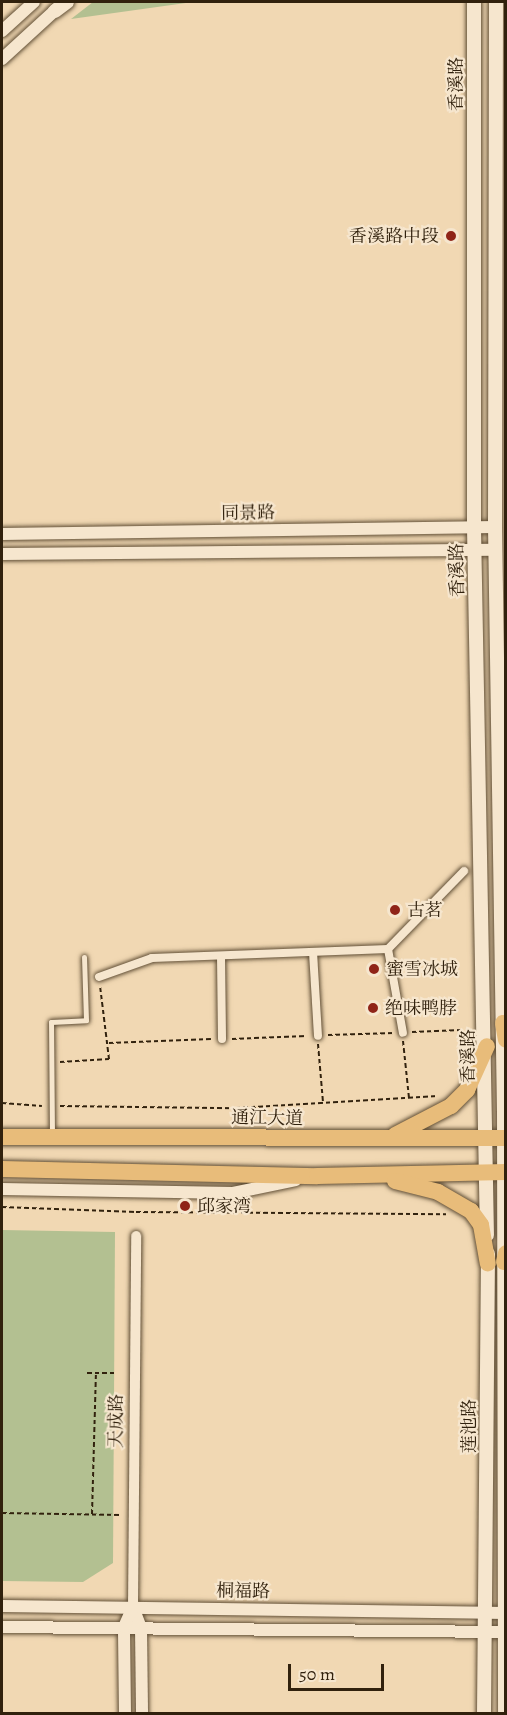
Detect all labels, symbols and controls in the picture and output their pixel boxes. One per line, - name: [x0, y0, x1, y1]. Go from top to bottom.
- street label: 香溪路: [445, 57, 467, 111]
- place label: 香溪路中段: [349, 225, 439, 247]
- marker: 香溪路中段: [444, 229, 458, 243]
- street label: 同景路: [221, 502, 275, 524]
- street label: 香溪路: [446, 543, 468, 597]
- place label: 古茗: [407, 899, 443, 921]
- marker: 古茗: [388, 903, 402, 917]
- place label: 蜜雪冰城: [386, 958, 458, 980]
- marker: 蜜雪冰城: [367, 962, 381, 976]
- place label: 绝味鸭脖: [385, 997, 457, 1019]
- marker: 绝味鸭脖: [366, 1001, 380, 1015]
- street label: 香溪路: [457, 1029, 479, 1083]
- street label: 通江大道: [231, 1107, 303, 1129]
- place label: 邱家湾: [197, 1195, 251, 1217]
- marker: 邱家湾: [178, 1199, 192, 1213]
- street label: 天成路: [105, 1394, 127, 1448]
- street label: 莲池路: [458, 1399, 480, 1453]
- street label: 桐福路: [216, 1580, 270, 1602]
- scale bar: [291, 1652, 387, 1690]
- text: 50 m: [299, 1662, 335, 1686]

